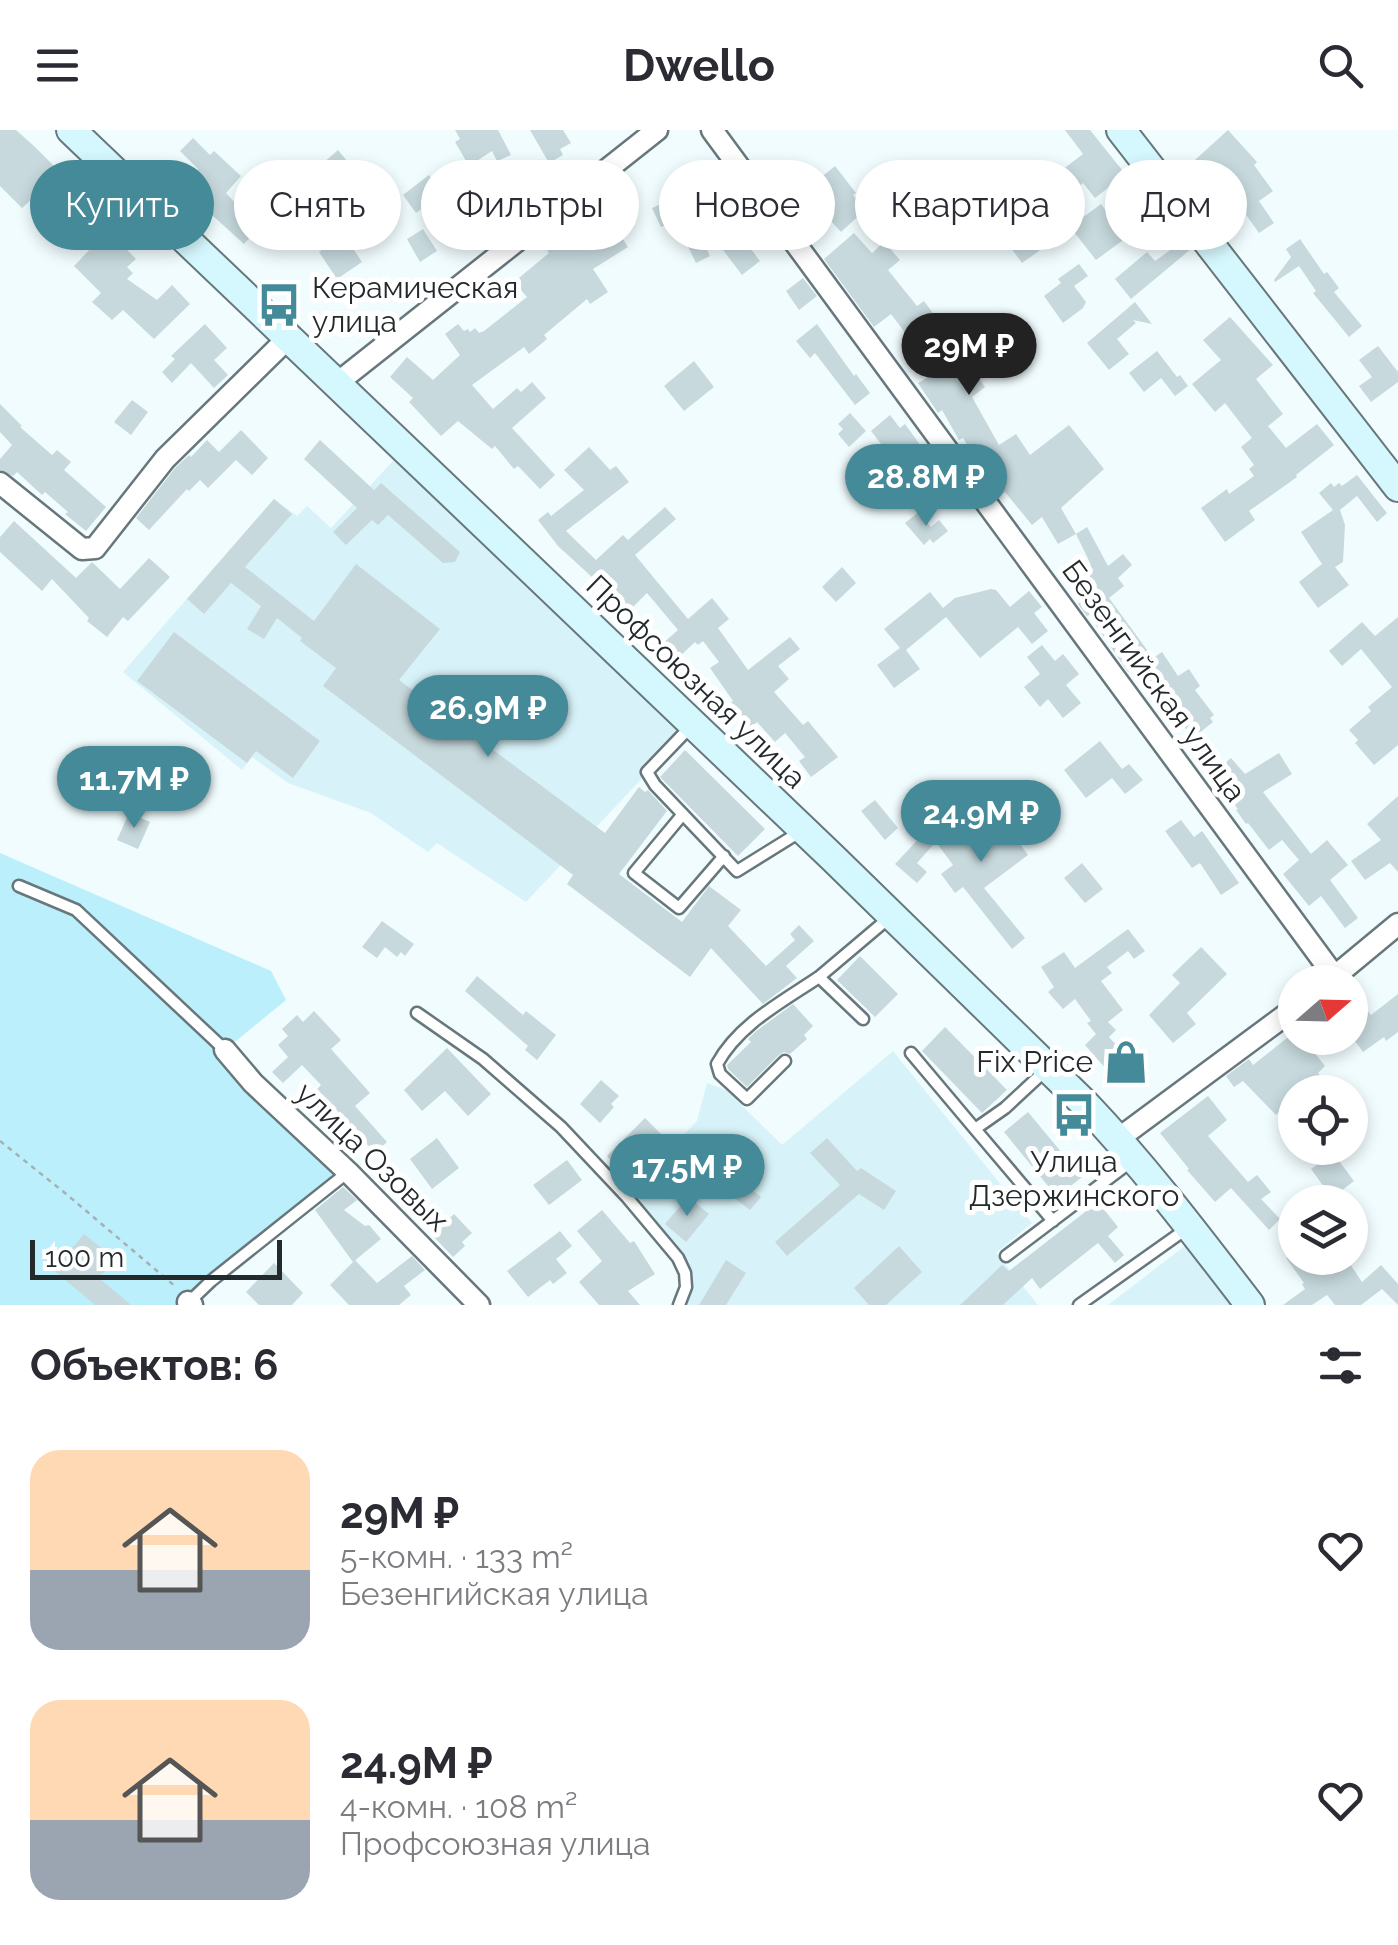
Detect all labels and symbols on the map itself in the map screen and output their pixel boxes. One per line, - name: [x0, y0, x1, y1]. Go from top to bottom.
- place label: Керамическая улица: [312, 270, 518, 339]
- bus stop icon: Керамическая улица: [255, 281, 303, 329]
- pin: 29M ₽: [899, 313, 1039, 398]
- pin: 28.8M ₽: [834, 444, 1018, 529]
- street label: Безенгийская улица: [1055, 553, 1254, 808]
- street label: Профсоюзная улица: [579, 568, 813, 795]
- pin: 26.9M ₽: [396, 675, 580, 760]
- pin: 11.7M ₽: [42, 746, 226, 831]
- pin: 24.9M ₽: [889, 780, 1073, 865]
- north arrow: [1278, 965, 1368, 1055]
- shop icon: Fix Price: [1102, 1038, 1150, 1086]
- place label: Fix Price: [976, 1044, 1093, 1079]
- street label: улица Озовых: [289, 1075, 456, 1238]
- bus stop icon: Улица Дзержинского: [1050, 1091, 1098, 1139]
- pin: 17.5M ₽: [595, 1134, 779, 1219]
- place label: Улица Дзержинского: [969, 1144, 1179, 1213]
- scale bar: [30, 1235, 282, 1280]

